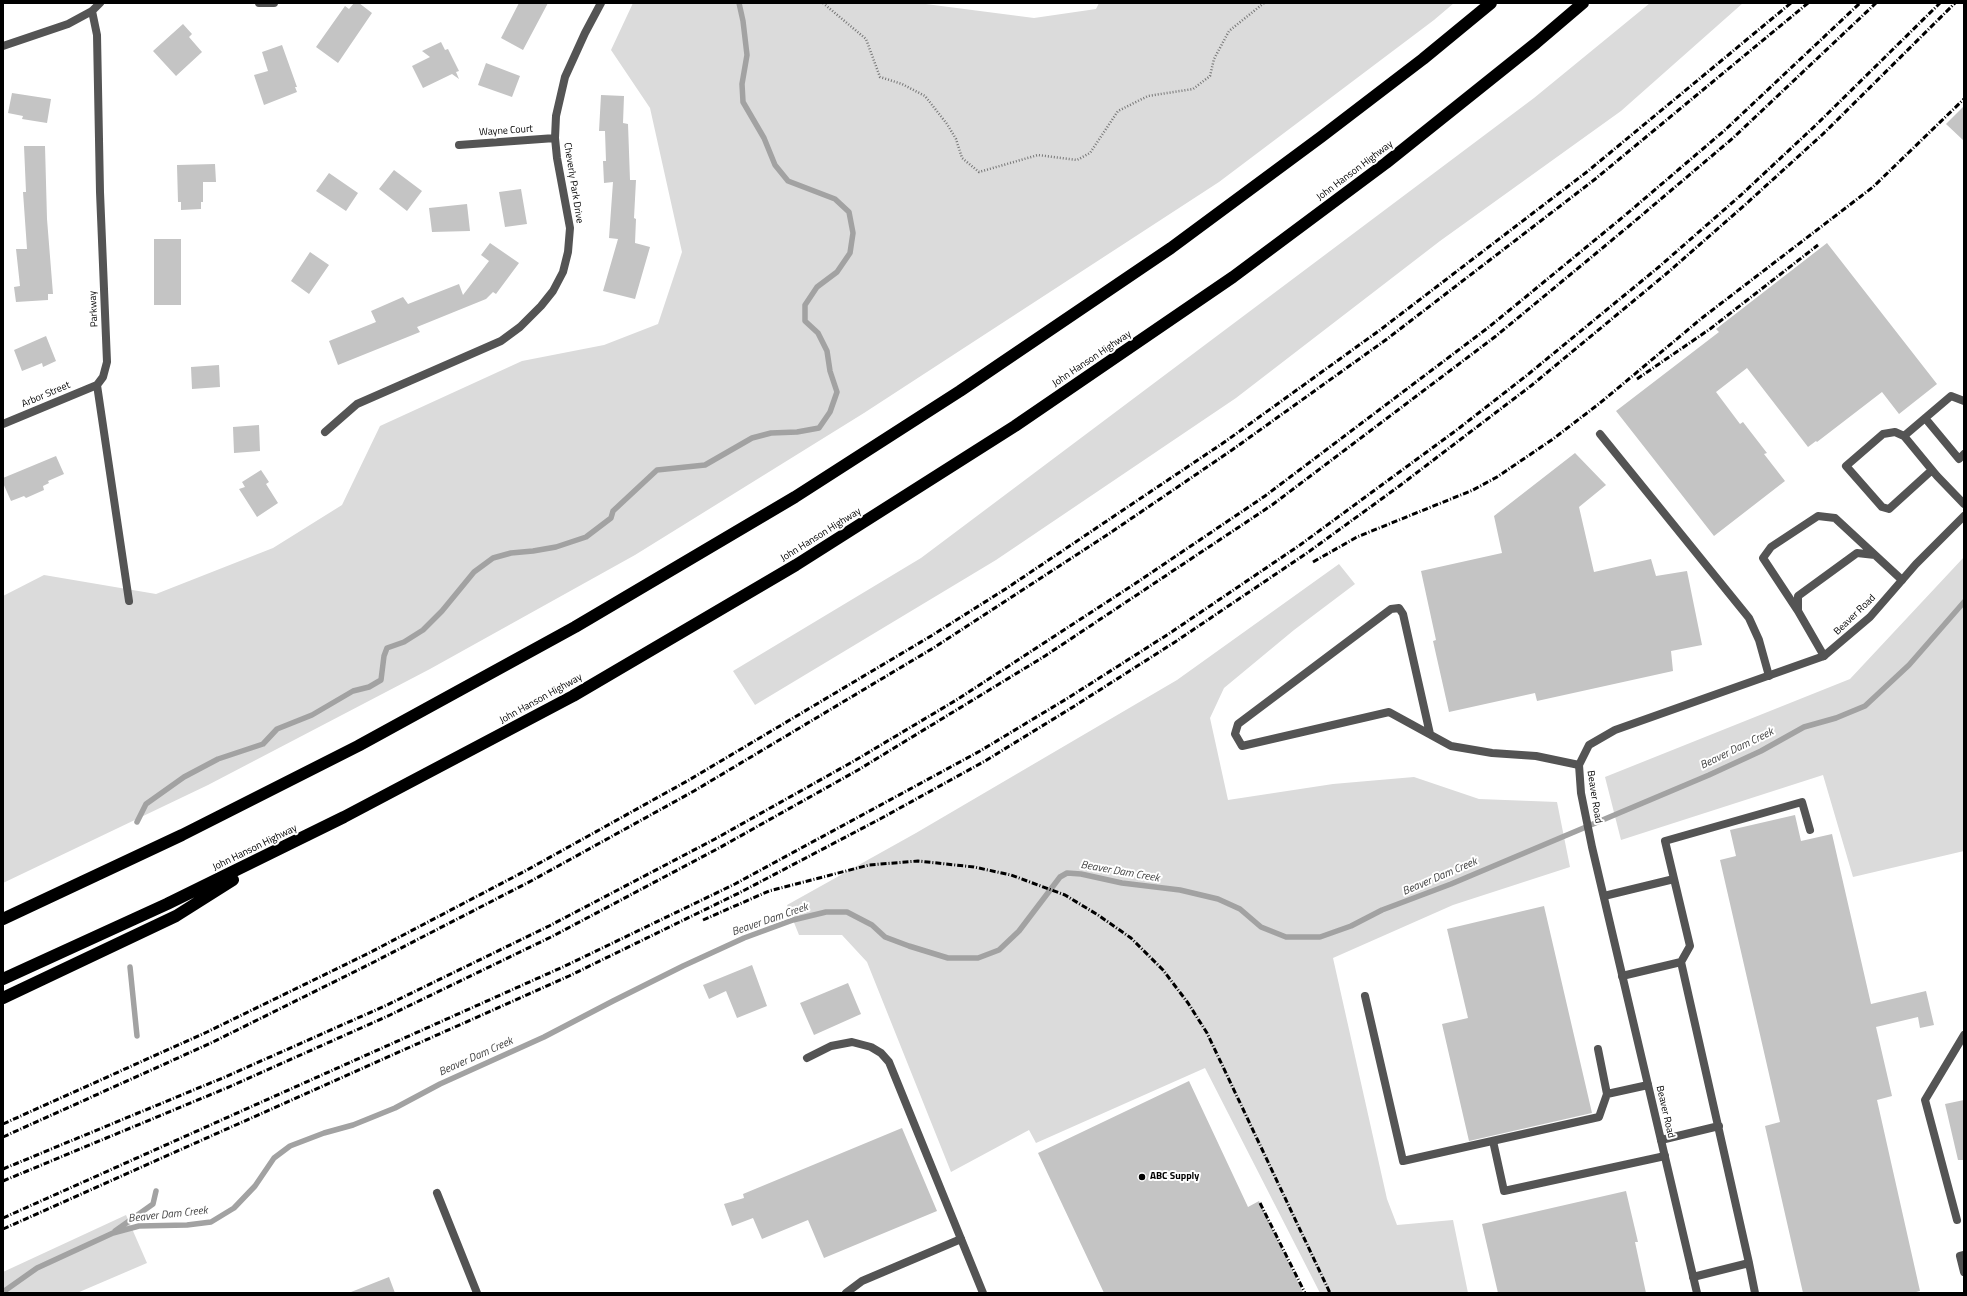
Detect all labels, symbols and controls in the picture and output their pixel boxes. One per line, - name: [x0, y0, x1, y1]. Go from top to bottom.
- street label: Wayne Court: [479, 123, 533, 139]
- street label: John Hanson Highway: [1314, 138, 1396, 204]
- street label: Cheverly Park Drive: [561, 142, 585, 224]
- street label: Parkway: [87, 290, 101, 328]
- street label: John Hanson Highway: [1050, 328, 1134, 390]
- street label: Arbor Street: [20, 379, 72, 411]
- street label: John Hanson Highway: [779, 505, 863, 565]
- street label: Beaver Road: [1832, 592, 1878, 638]
- street label: John Hanson Highway: [498, 671, 584, 727]
- water label: Beaver Dam Creek: [1698, 726, 1776, 772]
- street label: Beaver Road: [1584, 770, 1604, 824]
- street label: John Hanson Highway: [211, 822, 299, 874]
- water label: Beaver Dam Creek: [1401, 855, 1479, 899]
- water label: Beaver Dam Creek: [1080, 859, 1160, 885]
- water label: Beaver Dam Creek: [730, 901, 810, 939]
- water label: Beaver Dam Creek: [437, 1035, 515, 1079]
- street label: Beaver Road: [1653, 1085, 1677, 1139]
- place label: ABC Supply: [1150, 1171, 1199, 1183]
- marker: ABC Supply: [1137, 1172, 1147, 1182]
- water label: Beaver Dam Creek: [128, 1204, 208, 1226]

